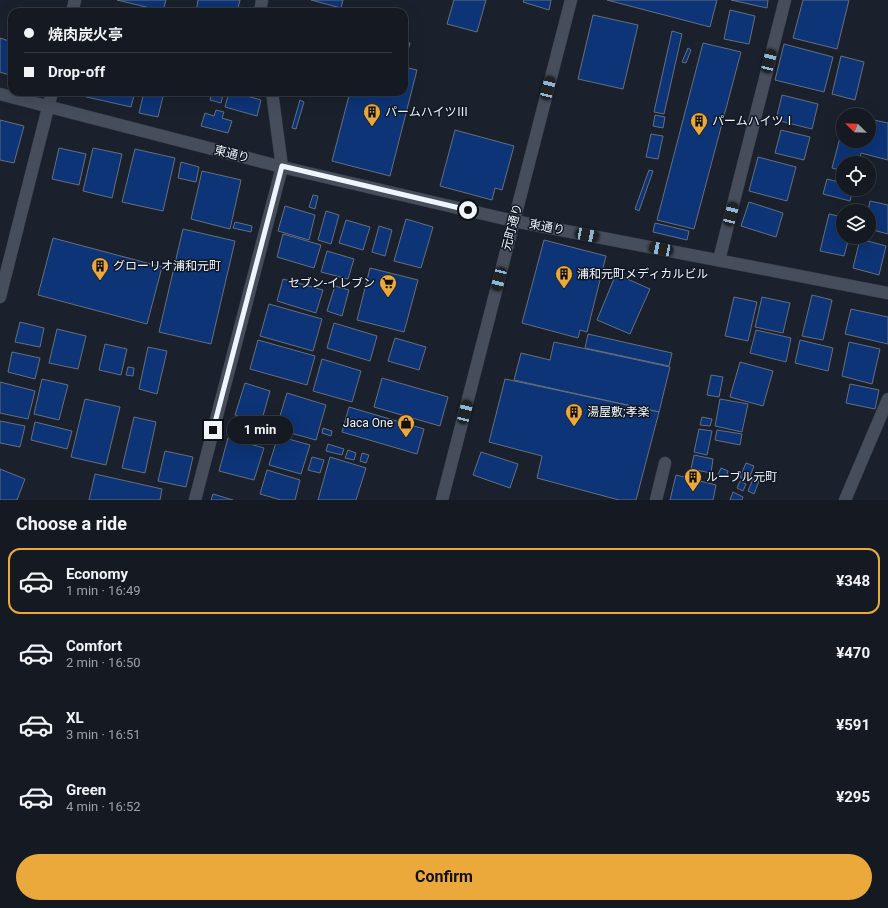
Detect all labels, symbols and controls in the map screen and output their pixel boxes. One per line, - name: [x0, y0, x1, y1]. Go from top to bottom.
- text: 焼肉炭火亭: [48, 26, 123, 44]
- car: [760, 48, 778, 74]
- text: Drop-off: [48, 63, 105, 81]
- car: [539, 75, 557, 101]
- building icon: パームハイツⅢ: [362, 102, 382, 127]
- place label: パームハイツⅢ: [385, 105, 468, 119]
- north arrow: [836, 108, 876, 148]
- map controls: [836, 108, 876, 244]
- building icon: パームハイツⅠ: [689, 111, 709, 136]
- place label: パームハイツⅠ: [712, 114, 795, 128]
- street label: 東通り: [213, 143, 251, 165]
- button: locate: [836, 156, 876, 196]
- route start: [459, 201, 477, 219]
- car: [722, 201, 740, 227]
- street label: 元町通り: [499, 202, 525, 252]
- button: layers: [836, 204, 876, 244]
- street label: 東通り: [528, 217, 566, 237]
- car: [574, 227, 600, 243]
- car: [648, 241, 674, 257]
- building icon: グローリオ浦和元町: [90, 256, 110, 281]
- place label: グローリオ浦和元町: [113, 259, 221, 273]
- building icon: 浦和元町メディカルビル: [554, 264, 574, 289]
- car: [490, 266, 508, 292]
- place label: 浦和元町メディカルビル: [577, 267, 708, 281]
- supermarket icon: セブン-イレブン: [378, 273, 398, 298]
- place label: セブン-イレブン: [288, 276, 375, 290]
- car: [456, 399, 474, 425]
- building icon: 湯屋敷;孝楽: [564, 402, 584, 427]
- place label: 湯屋敷;孝楽: [587, 405, 650, 419]
- shop icon: Jaca One: [396, 413, 416, 438]
- callout: 1 min: [227, 416, 293, 444]
- place label: Jaca One: [343, 416, 393, 430]
- route end: [204, 421, 222, 439]
- text: 1 min: [244, 422, 276, 437]
- building icon: ルーブル元町: [683, 467, 703, 492]
- place label: ルーブル元町: [706, 470, 777, 484]
- text: Choose a ride: [16, 513, 127, 534]
- icon: car: [18, 563, 54, 599]
- text: Economy: [66, 565, 128, 583]
- text: ¥348: [836, 572, 870, 590]
- text: 1 min · 16:49: [66, 583, 141, 598]
- icon: car: [18, 635, 54, 671]
- text: Comfort: [66, 637, 122, 655]
- text: ¥470: [836, 644, 870, 662]
- text: 2 min · 16:50: [66, 655, 141, 670]
- icon: car: [18, 707, 54, 743]
- text: XL: [66, 709, 84, 727]
- text: ¥591: [836, 716, 870, 734]
- text: 3 min · 16:51: [66, 727, 141, 742]
- icon: car: [18, 779, 54, 815]
- text: Green: [66, 781, 106, 799]
- text: ¥295: [836, 788, 870, 806]
- text: 4 min · 16:52: [66, 799, 141, 814]
- button: Confirm: [16, 854, 872, 900]

